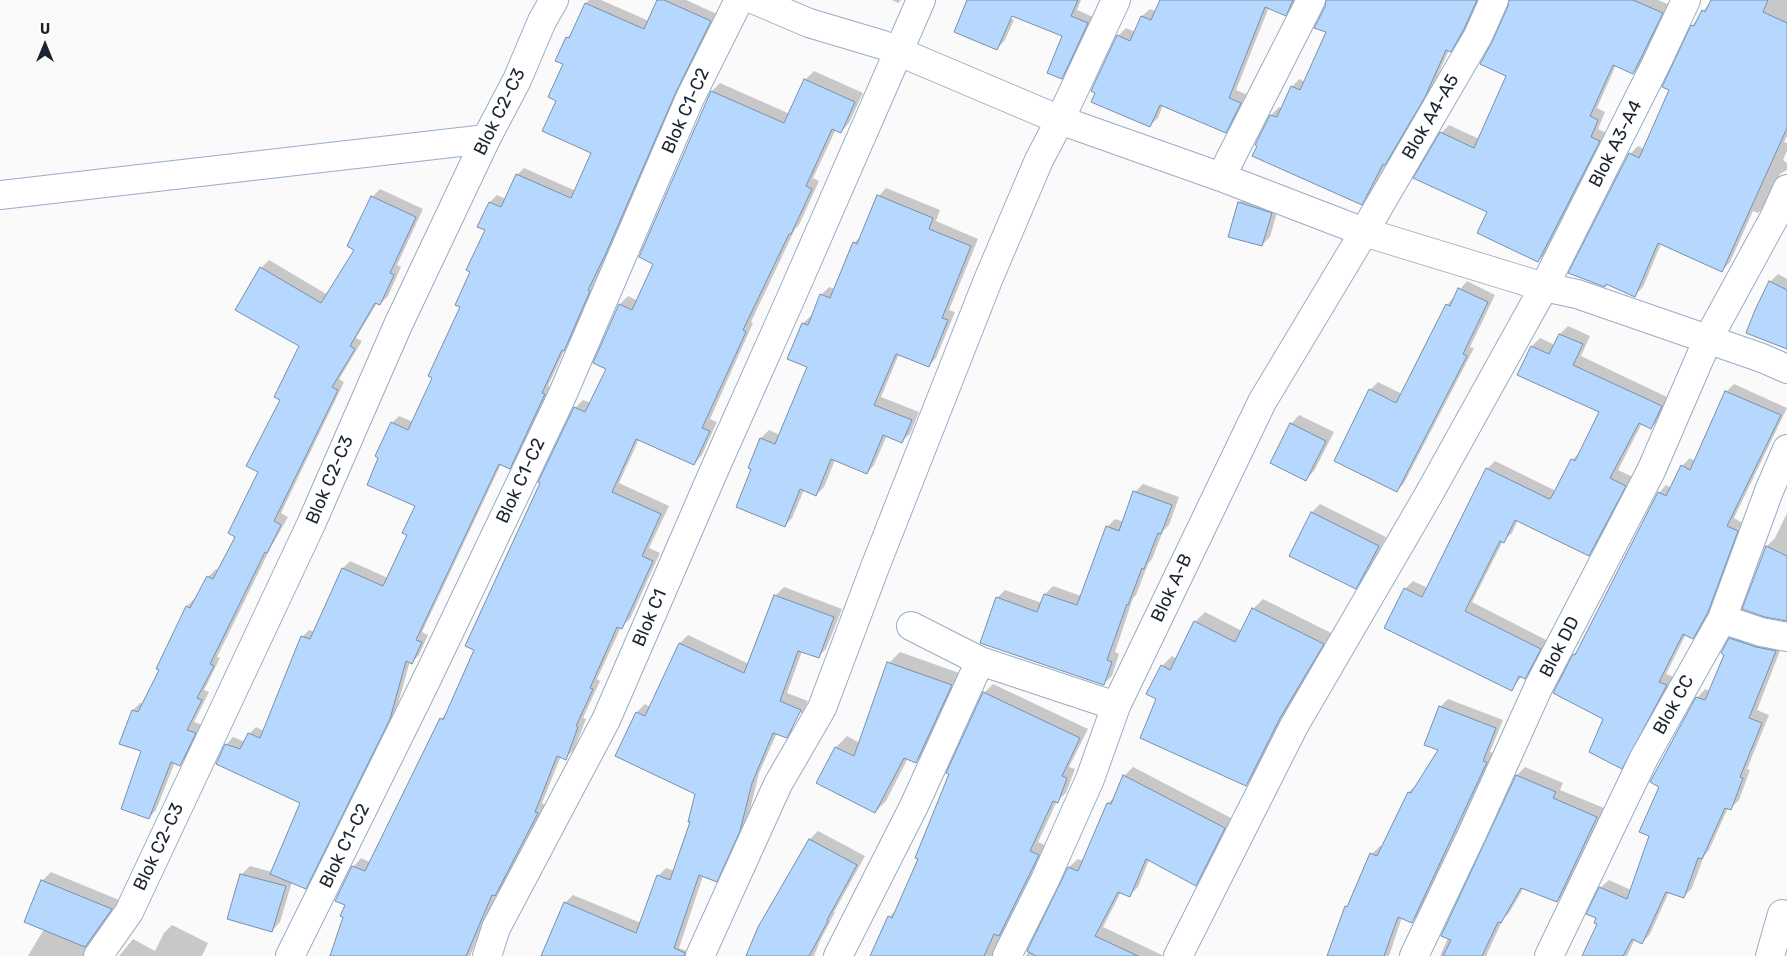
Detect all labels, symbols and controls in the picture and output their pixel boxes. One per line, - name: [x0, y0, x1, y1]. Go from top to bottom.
- north arrow: [20, 20, 70, 70]
- text: U: [40, 21, 50, 38]
- street label: Blok C2-C3: [470, 65, 530, 159]
- street label: Blok C1-C2: [658, 65, 714, 157]
- street label: Blok A4-A5: [1398, 71, 1464, 163]
- street label: Blok A3-A4: [1585, 97, 1647, 191]
- street label: Blok C2-C3: [302, 432, 358, 528]
- street label: Blok C1-C2: [492, 435, 550, 527]
- street label: Blok A-B: [1147, 551, 1197, 625]
- street label: Blok C1: [628, 586, 672, 650]
- street label: Blok DD: [1536, 613, 1584, 681]
- street label: Blok CC: [1649, 672, 1699, 738]
- street label: Blok C2-C3: [129, 800, 189, 894]
- street label: Blok C1-C2: [315, 800, 375, 892]

